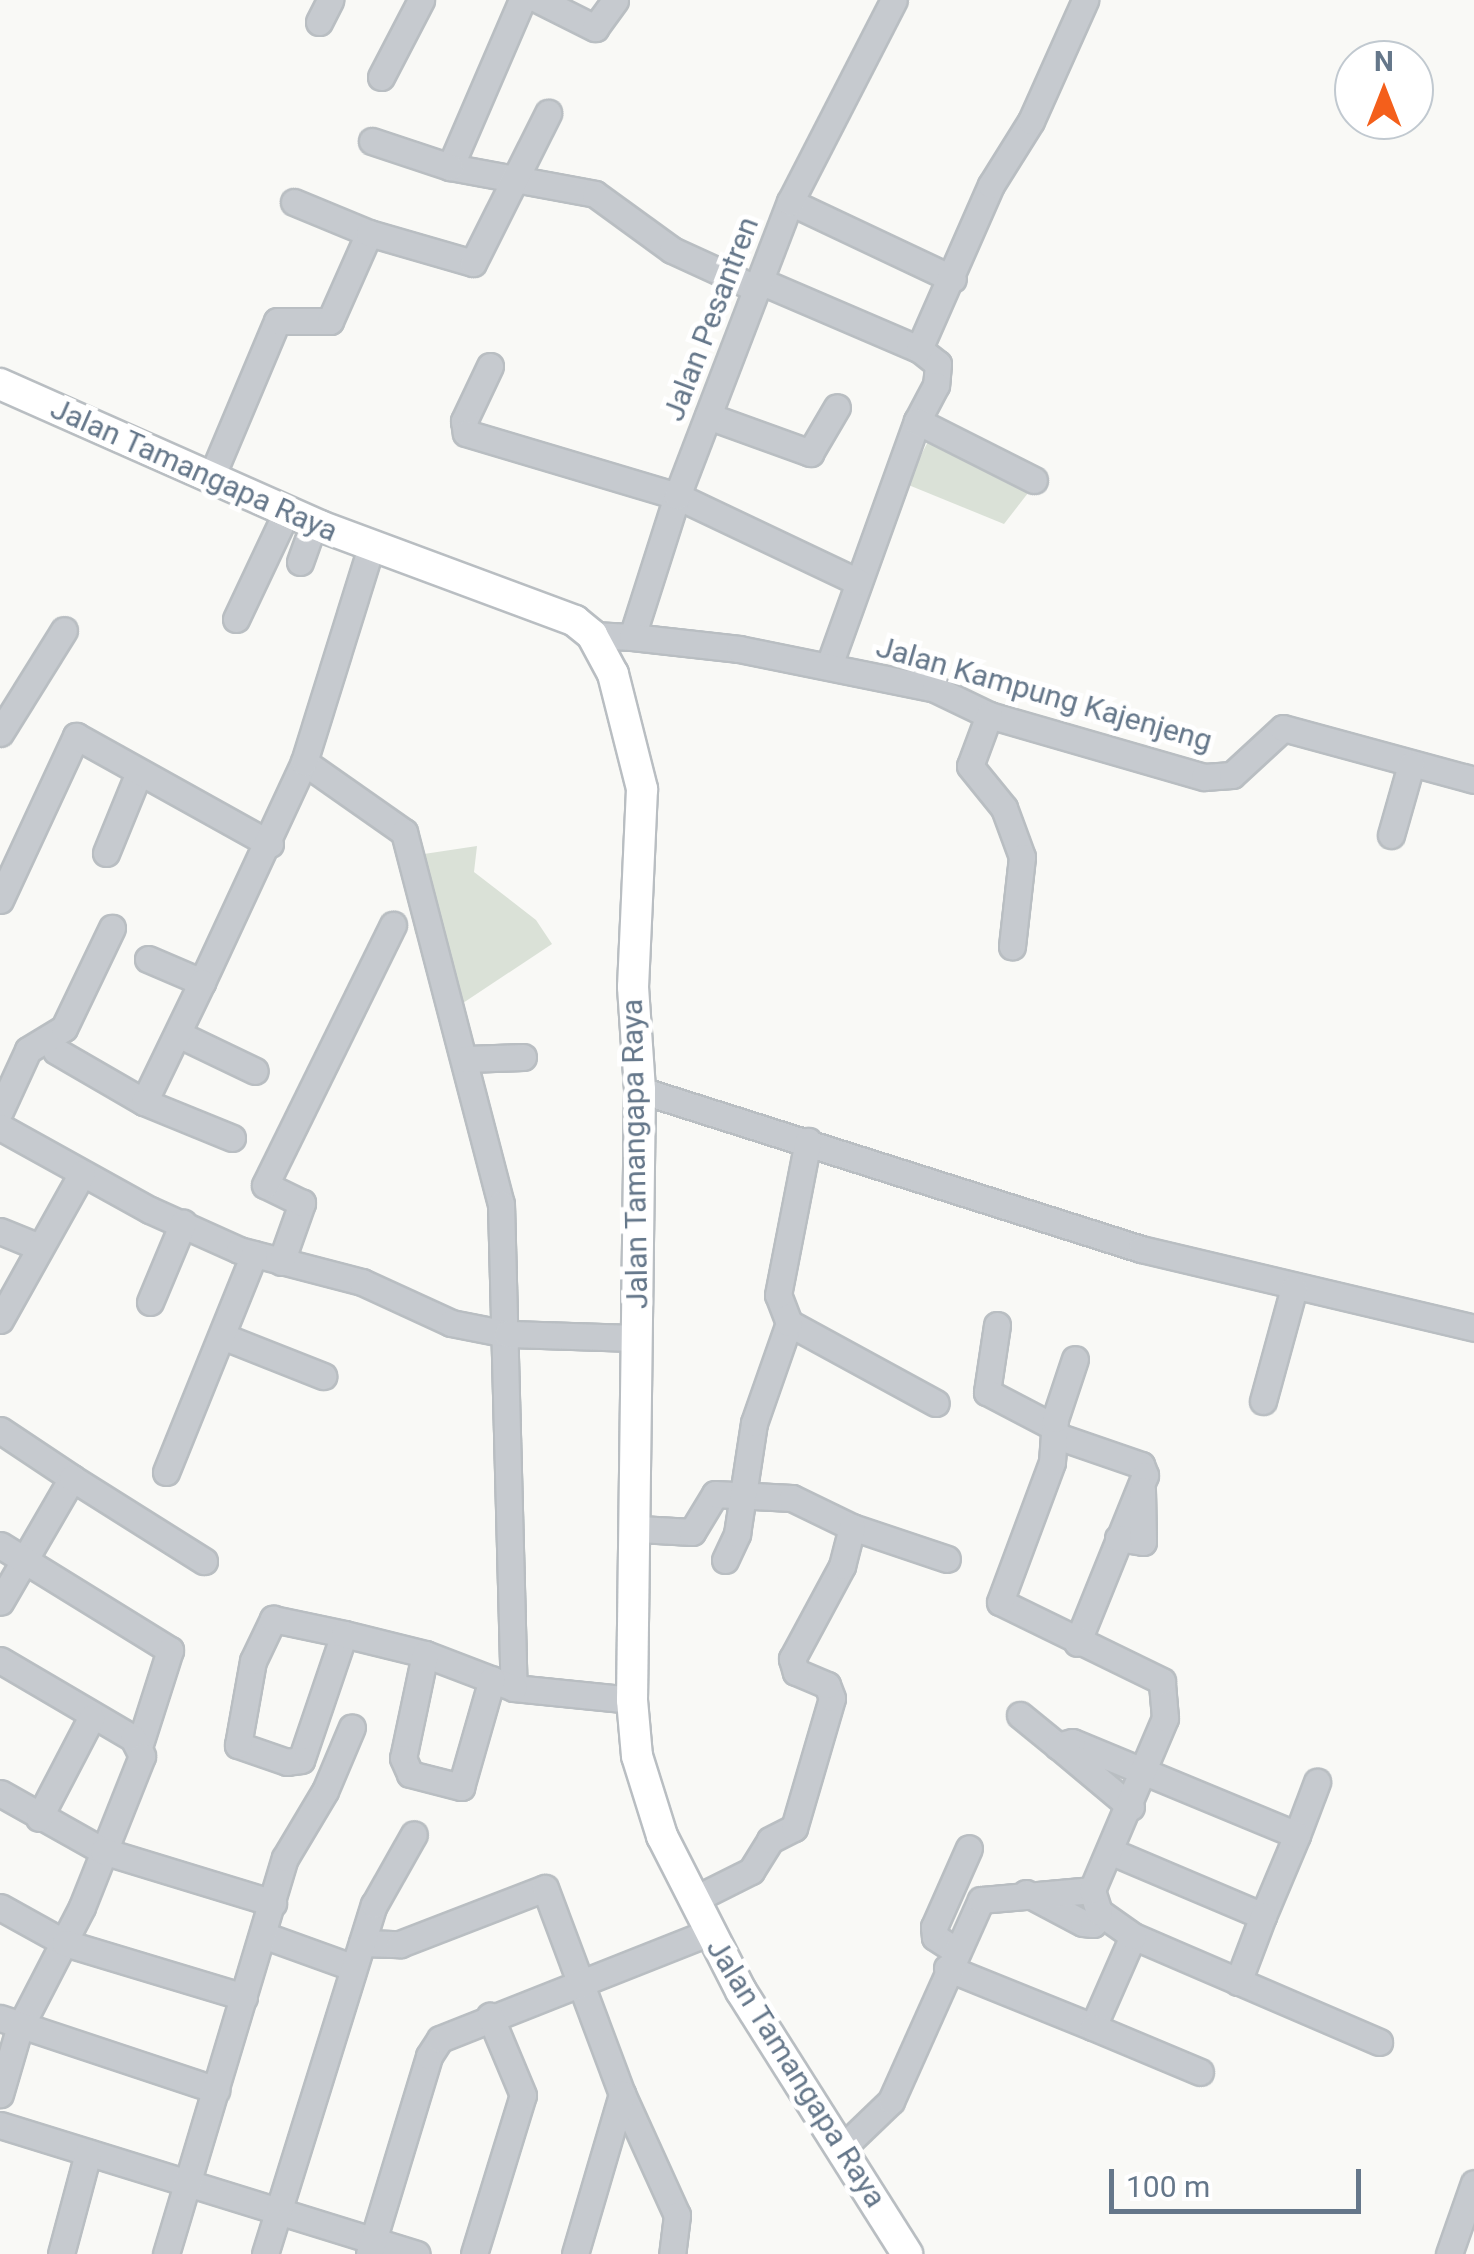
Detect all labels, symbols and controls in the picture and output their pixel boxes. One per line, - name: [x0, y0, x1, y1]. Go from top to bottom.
- north arrow: [1334, 40, 1434, 140]
- text: N: [1374, 45, 1394, 78]
- street label: Jalan Pesantren: [656, 212, 766, 426]
- street label: Jalan Tamangapa Raya: [45, 390, 343, 550]
- street label: Jalan Kampung Kajenjeng: [872, 629, 1216, 759]
- street label: Jalan Tamangapa Raya: [614, 998, 656, 1310]
- street label: Jalan Tamangapa Raya: [698, 1932, 894, 2214]
- scale bar: [1114, 2149, 1366, 2211]
- text: 100 m: [1126, 2169, 1210, 2204]

